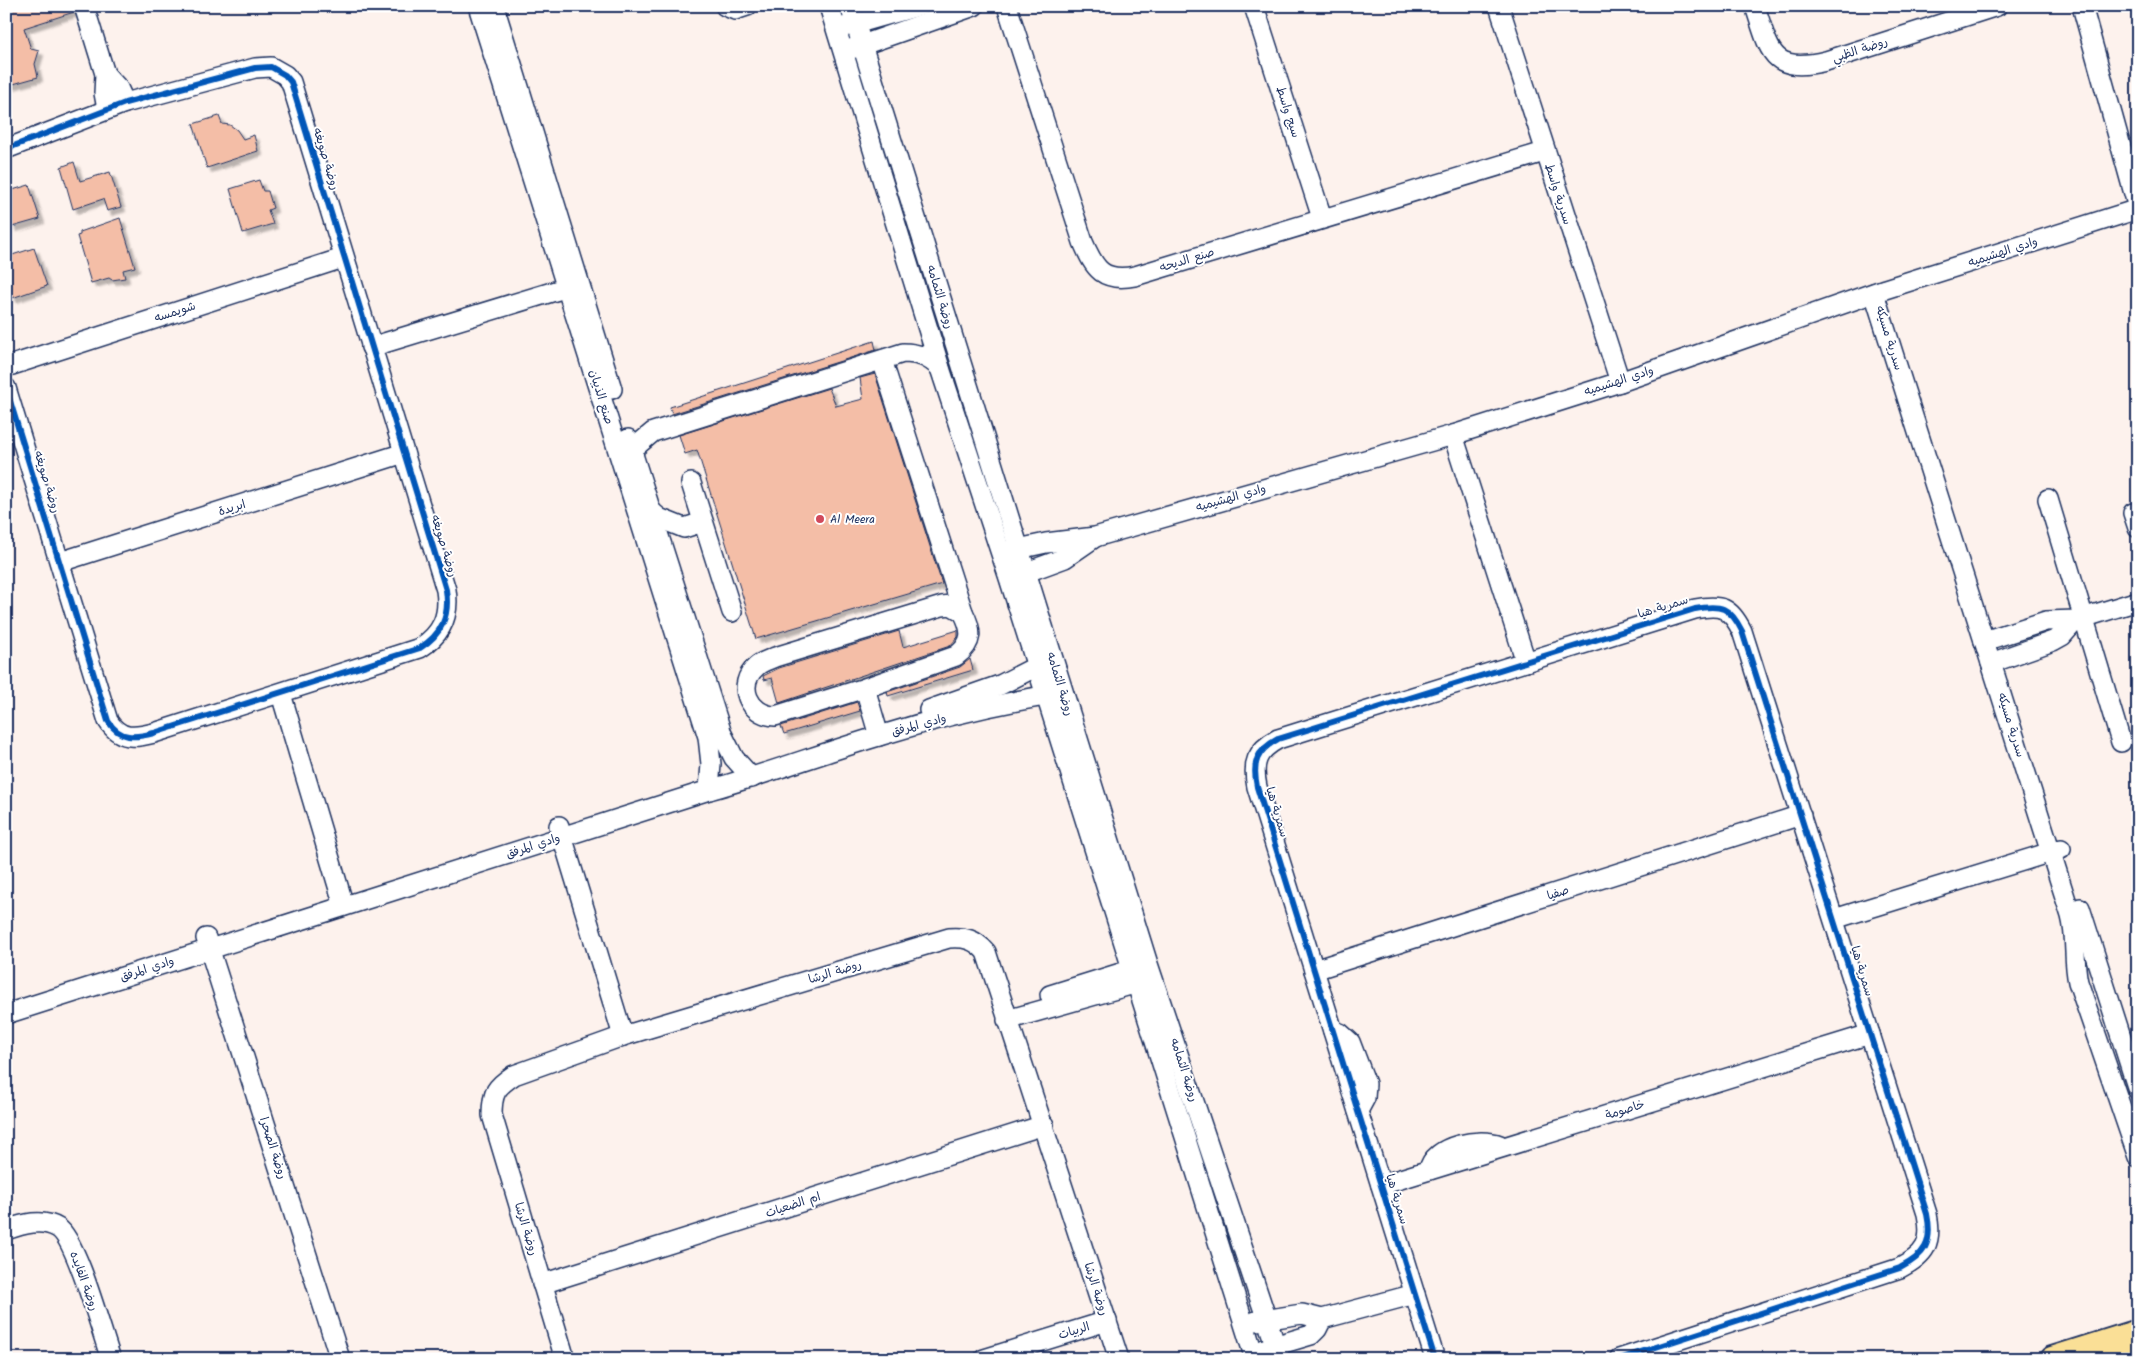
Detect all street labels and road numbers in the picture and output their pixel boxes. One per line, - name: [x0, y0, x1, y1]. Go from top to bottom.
- street label: روضة الظبي: [1830, 32, 1891, 69]
- street label: سيج واسط: [1271, 84, 1305, 140]
- street label: روضة صويغه: [308, 126, 344, 192]
- street label: سدرية واسط: [1539, 161, 1577, 227]
- street label: وادي الهشيميه: [1966, 232, 2040, 272]
- street label: صنع الديحه: [1157, 243, 1217, 277]
- street label: روضة الثمامه: [921, 263, 959, 331]
- street label: شويمسه: [152, 296, 198, 328]
- street label: سدرية مسيكه: [1870, 303, 1908, 373]
- street label: وادي الهشيميه: [1582, 361, 1656, 401]
- street label: صنع الذيبان: [584, 367, 618, 427]
- street label: روضة صويغه: [29, 449, 65, 515]
- street label: وادي الهشيميه: [1194, 479, 1268, 517]
- street label: ابريدة: [216, 495, 248, 521]
- street label: روضة صويغه: [426, 513, 462, 579]
- street label: سمرية هيا: [1635, 590, 1691, 624]
- street label: روضة الثمامه: [1041, 650, 1079, 718]
- street label: سدرية مسيكه: [1992, 690, 2030, 760]
- street label: وادي المرفق: [889, 709, 949, 741]
- street label: سمرية هيا: [1260, 784, 1294, 840]
- street label: وادي المرفق: [503, 828, 563, 864]
- street label: صفيا: [1544, 881, 1572, 905]
- street label: سمرية هيا: [1845, 943, 1879, 999]
- street label: وادي المرفق: [117, 951, 177, 987]
- street label: روضة الرشا: [806, 955, 864, 989]
- street label: روضة الثمامه: [1165, 1036, 1203, 1104]
- street label: خاصومة: [1603, 1095, 1647, 1125]
- street label: روضة الصحرا: [254, 1115, 292, 1181]
- street label: سمرية هيا: [1380, 1171, 1414, 1227]
- street label: ام الضعيات: [763, 1187, 823, 1223]
- street label: روضة الرشا: [509, 1200, 543, 1258]
- street label: روضة الفايده: [64, 1248, 104, 1314]
- street label: روضة الرشا: [1079, 1260, 1113, 1318]
- street label: الربيات: [1056, 1317, 1092, 1345]

